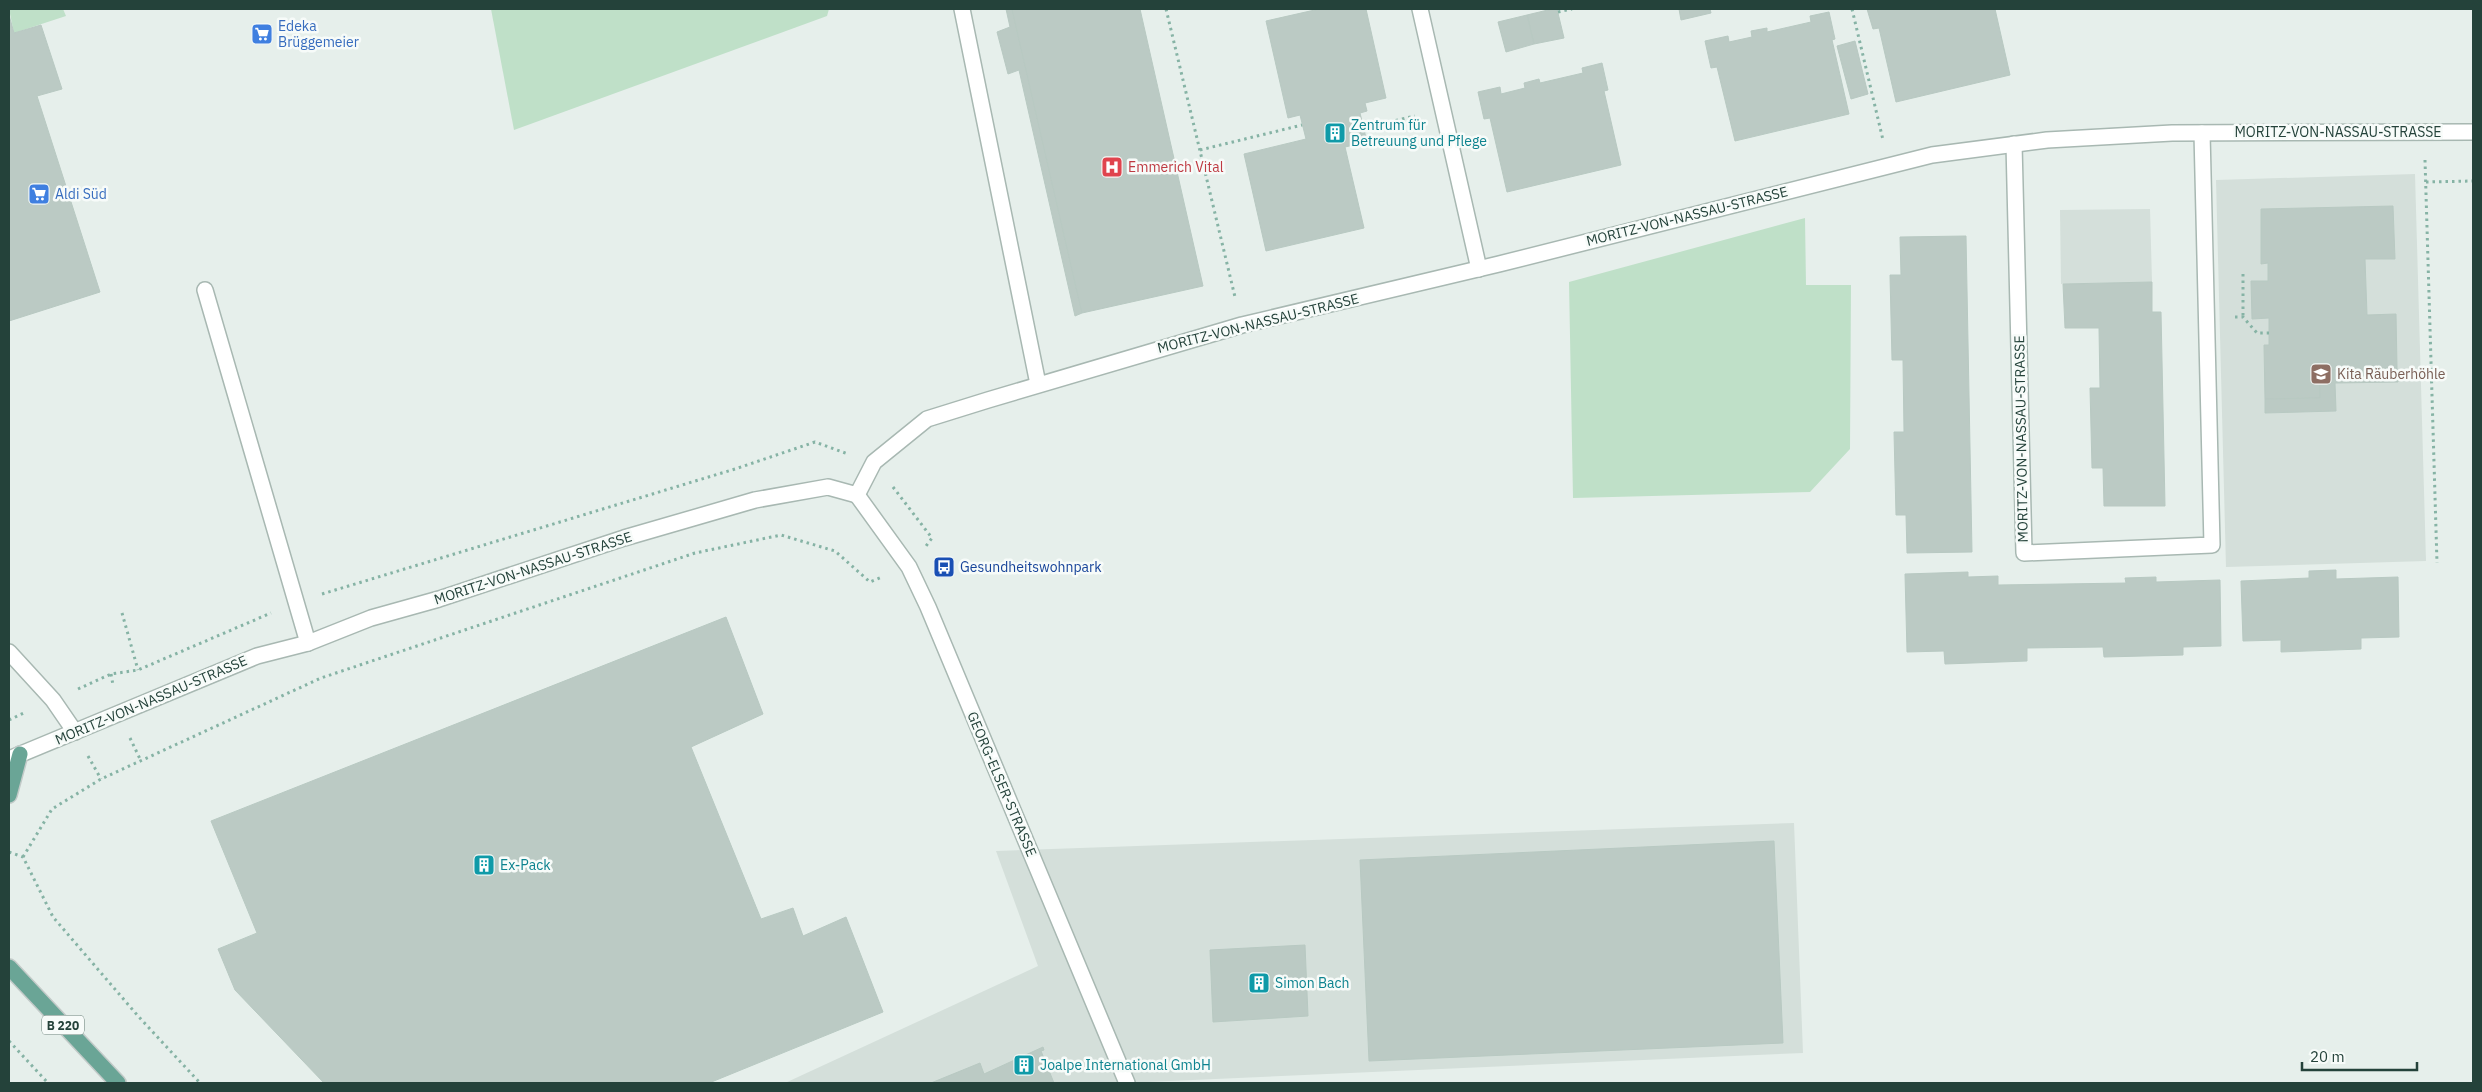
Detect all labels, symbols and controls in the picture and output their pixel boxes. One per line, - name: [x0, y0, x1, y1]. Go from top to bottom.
- place label: Edeka Brüggemeier: [278, 17, 359, 51]
- supermarket icon: Edeka Brüggemeier: [250, 22, 274, 46]
- place label: Zentrum für Betreuung und Pflege: [1351, 116, 1487, 150]
- building icon: Zentrum für Betreuung und Pflege: [1323, 121, 1347, 145]
- street label: MORITZ-VON-NASSAU-STRASSE: [2234, 123, 2442, 141]
- hospital icon: Emmerich Vital: [1100, 155, 1124, 179]
- place label: Emmerich Vital: [1128, 158, 1224, 176]
- supermarket icon: Aldi Süd: [27, 182, 51, 206]
- street label: MORITZ-VON-NASSAU-STRASSE: [1584, 182, 1790, 250]
- place label: Aldi Süd: [55, 185, 107, 203]
- street label: MORITZ-VON-NASSAU-STRASSE: [1155, 289, 1361, 357]
- street label: MORITZ-VON-NASSAU-STRASSE: [2010, 335, 2032, 543]
- school or university icon: Kita Räuberhöhle: [2309, 362, 2333, 386]
- place label: Kita Räuberhöhle: [2337, 365, 2446, 383]
- street label: MORITZ-VON-NASSAU-STRASSE: [432, 527, 634, 609]
- bus stop icon: Gesundheitswohnpark: [932, 555, 956, 579]
- place label: Gesundheitswohnpark: [960, 558, 1102, 576]
- street label: MORITZ-VON-NASSAU-STRASSE: [52, 651, 250, 749]
- street label: GEORG-ELSER-STRASSE: [963, 709, 1041, 859]
- building icon: Ex-Pack: [472, 853, 496, 877]
- place label: Ex-Pack: [500, 856, 551, 874]
- building icon: Simon Bach: [1247, 971, 1271, 995]
- place label: Simon Bach: [1275, 974, 1350, 992]
- road number: B 220: [42, 1016, 84, 1034]
- scale bar: [2302, 1040, 2417, 1072]
- text: 20 m: [2310, 1047, 2345, 1066]
- building icon: Joalpe International GmbH: [1012, 1053, 1036, 1077]
- place label: Joalpe International GmbH: [1040, 1056, 1211, 1074]

